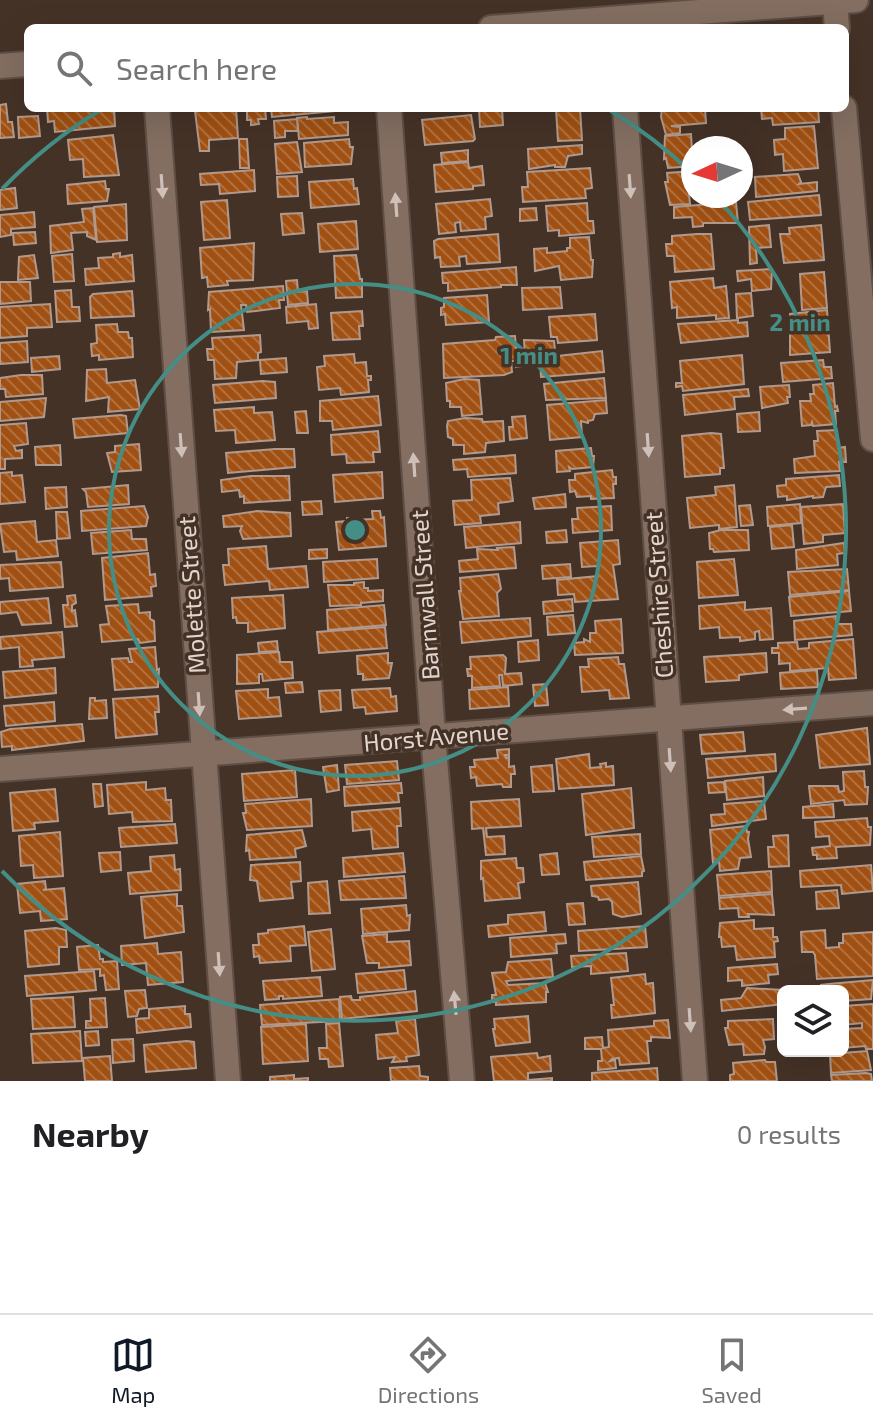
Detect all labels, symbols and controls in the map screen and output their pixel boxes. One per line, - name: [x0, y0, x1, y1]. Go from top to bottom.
- search box: [24, 24, 849, 112]
- icon: search: [52, 46, 96, 90]
- text: Search here: [116, 50, 277, 86]
- north arrow: [681, 136, 753, 208]
- one-way arrow: [156, 174, 169, 199]
- one-way arrow: [624, 174, 637, 199]
- one-way arrow: [389, 192, 402, 217]
- text: 2 min: [769, 307, 831, 336]
- text: 1 min: [500, 340, 558, 369]
- one-way arrow: [175, 433, 188, 458]
- one-way arrow: [642, 433, 655, 458]
- one-way arrow: [407, 452, 420, 477]
- street label: Barnwall Street: [404, 509, 444, 681]
- street label: Cheshire Street: [638, 511, 678, 679]
- street label: Molette Street: [171, 515, 211, 675]
- centre of rings: [341, 516, 369, 544]
- one-way arrow: [193, 692, 206, 717]
- one-way arrow: [782, 703, 807, 716]
- street label: Horst Avenue: [362, 715, 510, 757]
- one-way arrow: [664, 748, 677, 773]
- one-way arrow: [213, 952, 226, 977]
- map controls: [777, 985, 849, 1057]
- button: layers: [777, 985, 849, 1057]
- one-way arrow: [448, 990, 461, 1015]
- one-way arrow: [684, 1008, 697, 1033]
- text: Nearby: [32, 1113, 149, 1154]
- text: 0 results: [737, 1118, 841, 1149]
- tab: Map: [111, 1333, 155, 1407]
- tab: Directions: [378, 1333, 479, 1407]
- tab: Saved: [701, 1333, 762, 1407]

